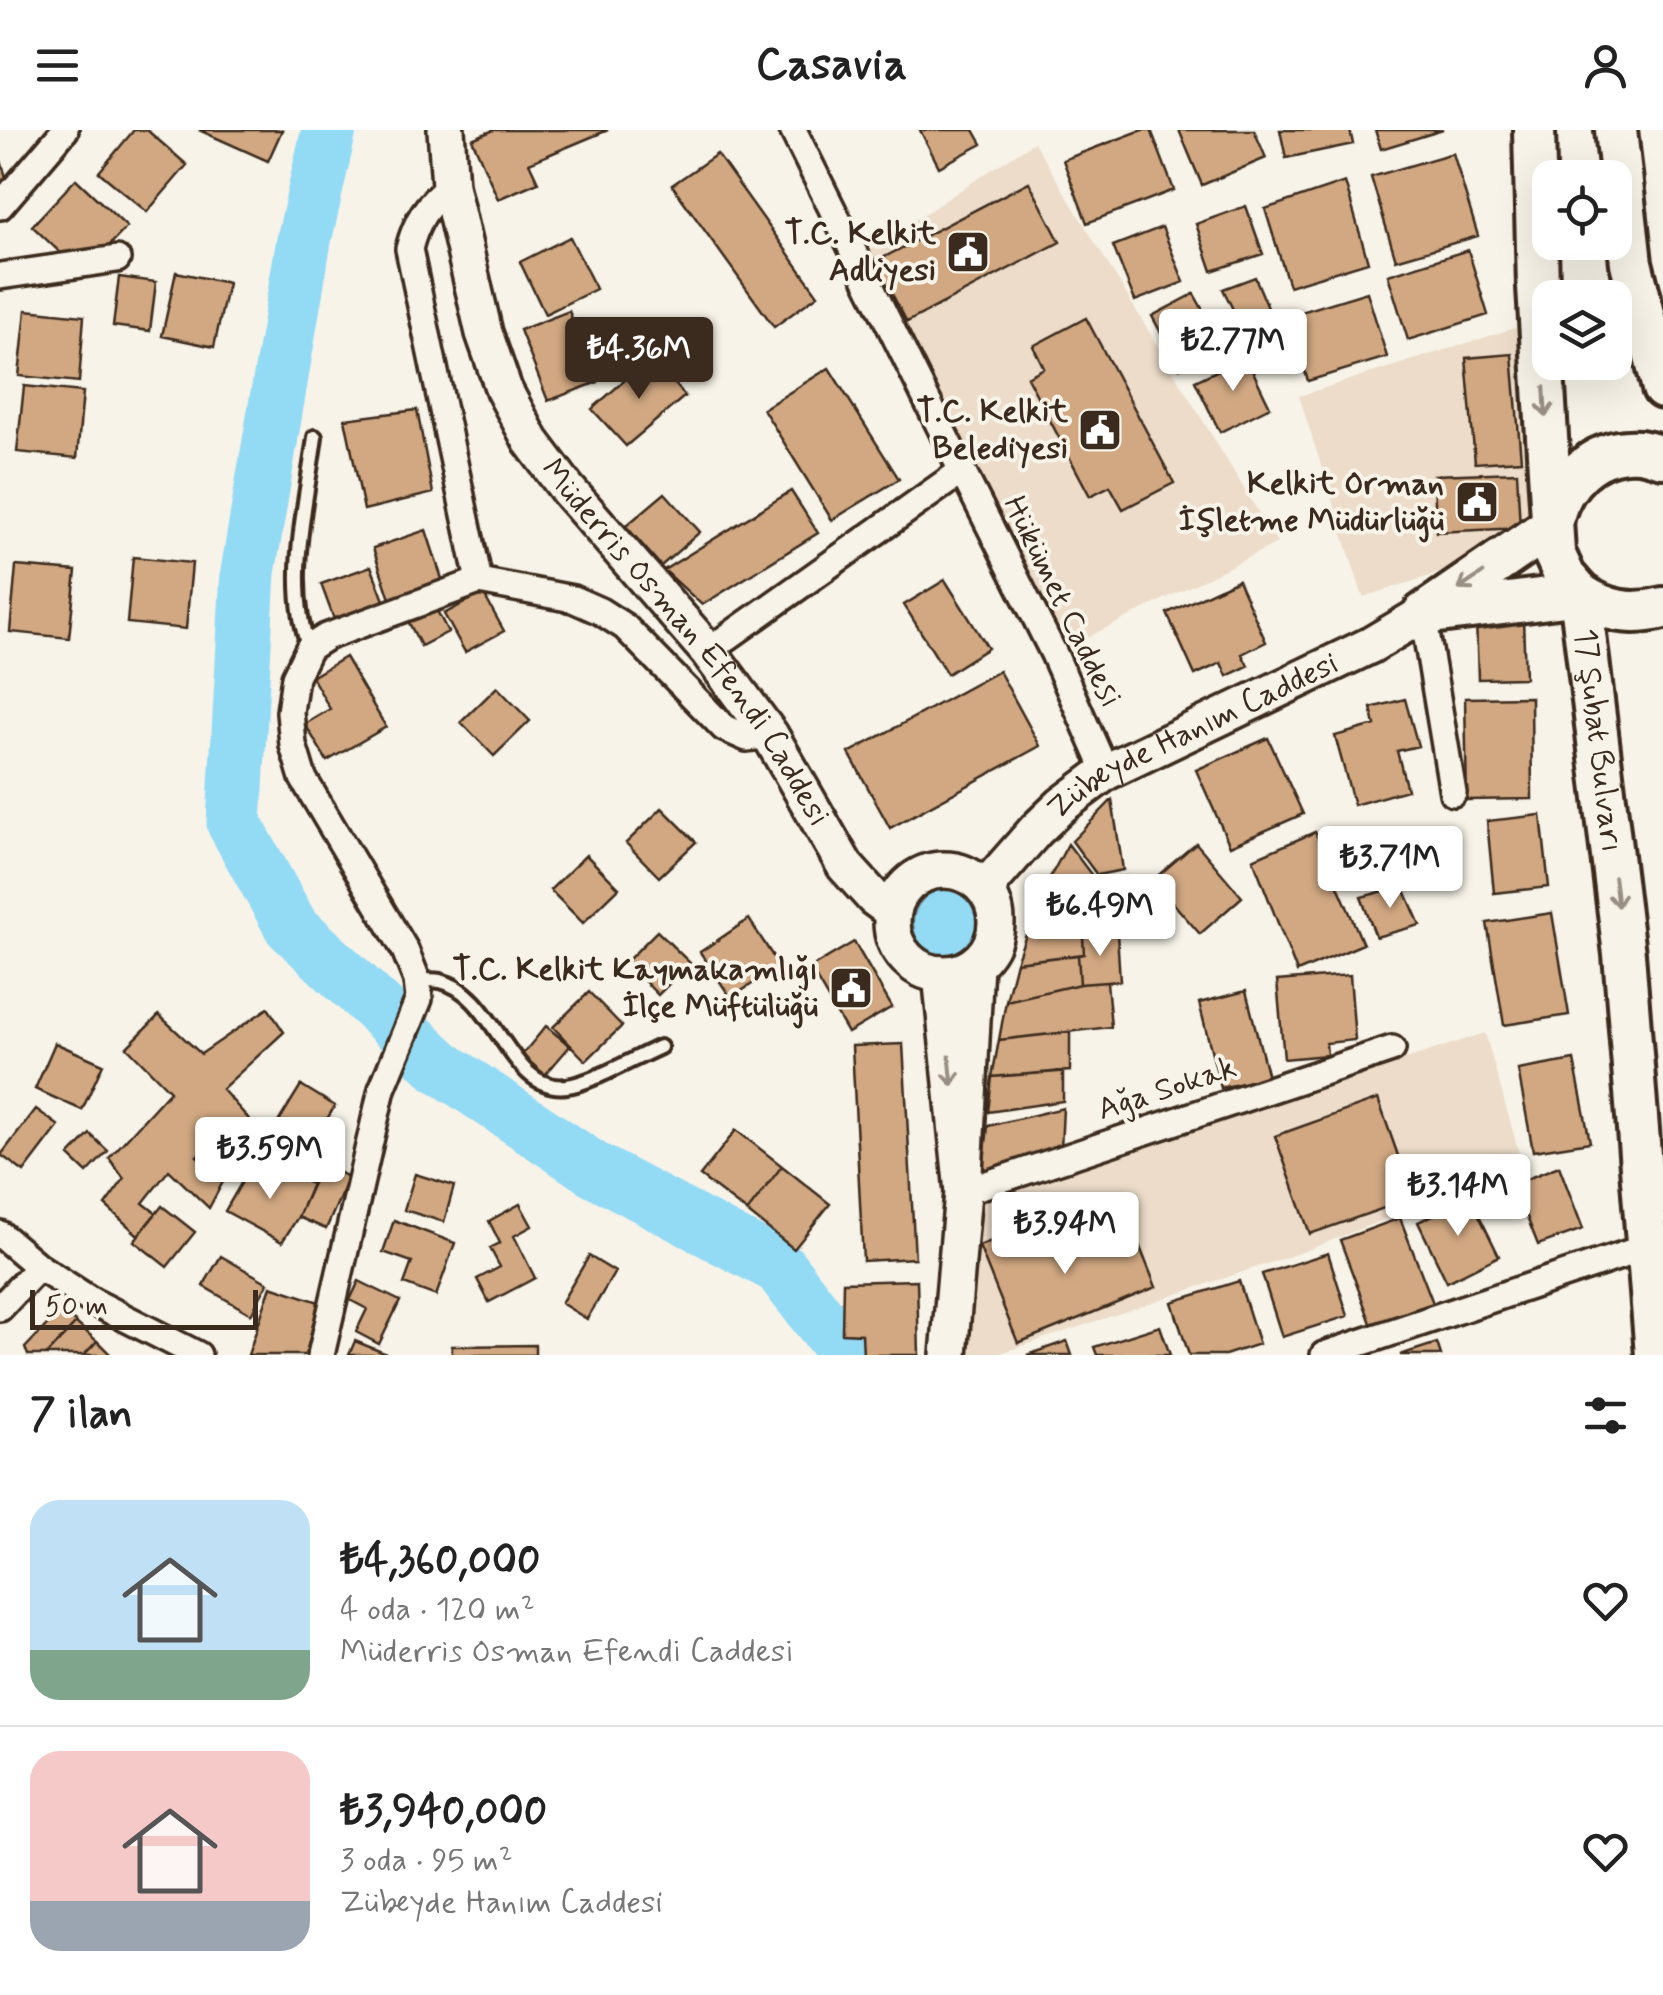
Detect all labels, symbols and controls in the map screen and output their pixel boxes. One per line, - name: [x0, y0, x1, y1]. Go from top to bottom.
- text: Casavia: [756, 36, 907, 95]
- icon: menu: [30, 38, 85, 93]
- icon: person: [1578, 38, 1633, 93]
- map controls: [1532, 160, 1632, 380]
- button: locate: [1532, 160, 1632, 260]
- place label: T.C. Kelkit Adliyesi: [784, 213, 937, 292]
- public building icon: T.C. Kelkit Adliyesi: [945, 229, 991, 275]
- button: layers: [1532, 280, 1632, 380]
- pin: ₺2.77M: [1152, 309, 1314, 394]
- pin: ₺4.36M: [558, 317, 720, 402]
- text: ₺2.77M: [1181, 320, 1285, 362]
- text: ₺4.36M: [587, 328, 691, 370]
- one-way arrow: [1536, 386, 1555, 418]
- place label: T.C. Kelkit Belediyesi: [916, 391, 1069, 470]
- public building icon: T.C. Kelkit Belediyesi: [1077, 407, 1123, 453]
- street label: Müderris Osman Efendi Caddesi: [531, 451, 839, 835]
- place label: Kelkit Orman İşletme Müdürlüğü: [1179, 463, 1444, 543]
- public building icon: Kelkit Orman İşletme Müdürlüğü: [1454, 479, 1500, 525]
- street label: Hükümet Caddesi: [993, 489, 1131, 715]
- one-way arrow: [1457, 570, 1485, 591]
- street label: 17 Şubat Bulvarı: [1563, 626, 1632, 855]
- street label: Zübeyde Hanım Caddesi: [1038, 643, 1345, 829]
- pin: ₺3.71M: [1309, 826, 1471, 911]
- text: ₺3.71M: [1340, 837, 1440, 879]
- pin: ₺6.49M: [1019, 874, 1181, 959]
- one-way arrow: [1607, 875, 1626, 907]
- text: ₺6.49M: [1046, 885, 1154, 927]
- place label: T.C. Kelkit Kaymakamlığı İlçe Müftülüğü: [453, 949, 818, 1029]
- public building icon: T.C. Kelkit Kaymakamlığı İlçe Müftülüğü: [828, 965, 874, 1011]
- street label: Ağa Sokak: [1092, 1047, 1242, 1131]
- one-way arrow: [942, 1054, 961, 1086]
- pin: ₺3.59M: [189, 1117, 351, 1202]
- text: ₺3.59M: [217, 1128, 323, 1170]
- pin: ₺3.14M: [1377, 1154, 1539, 1239]
- text: ₺3.14M: [1407, 1165, 1509, 1207]
- pin: ₺3.94M: [984, 1192, 1146, 1277]
- text: ₺3.94M: [1014, 1203, 1116, 1245]
- scale bar: [30, 1285, 258, 1330]
- text: 50 m: [45, 1289, 108, 1326]
- text: 7 ilan: [30, 1388, 133, 1443]
- icon: filters: [1578, 1388, 1633, 1443]
- text: ₺4,360,000: [340, 1534, 540, 1589]
- icon: home: [110, 1540, 230, 1660]
- icon: heart: [1578, 1573, 1633, 1628]
- text: 4 oda · 120 m²: [340, 1589, 535, 1631]
- text: Müderris Osman Efendi Caddesi: [340, 1631, 794, 1673]
- text: ₺3,940,000: [340, 1785, 547, 1840]
- icon: home: [110, 1791, 230, 1911]
- icon: heart: [1578, 1824, 1633, 1879]
- text: 3 oda · 95 m²: [340, 1840, 513, 1882]
- text: Zübeyde Hanım Caddesi: [340, 1882, 663, 1924]

